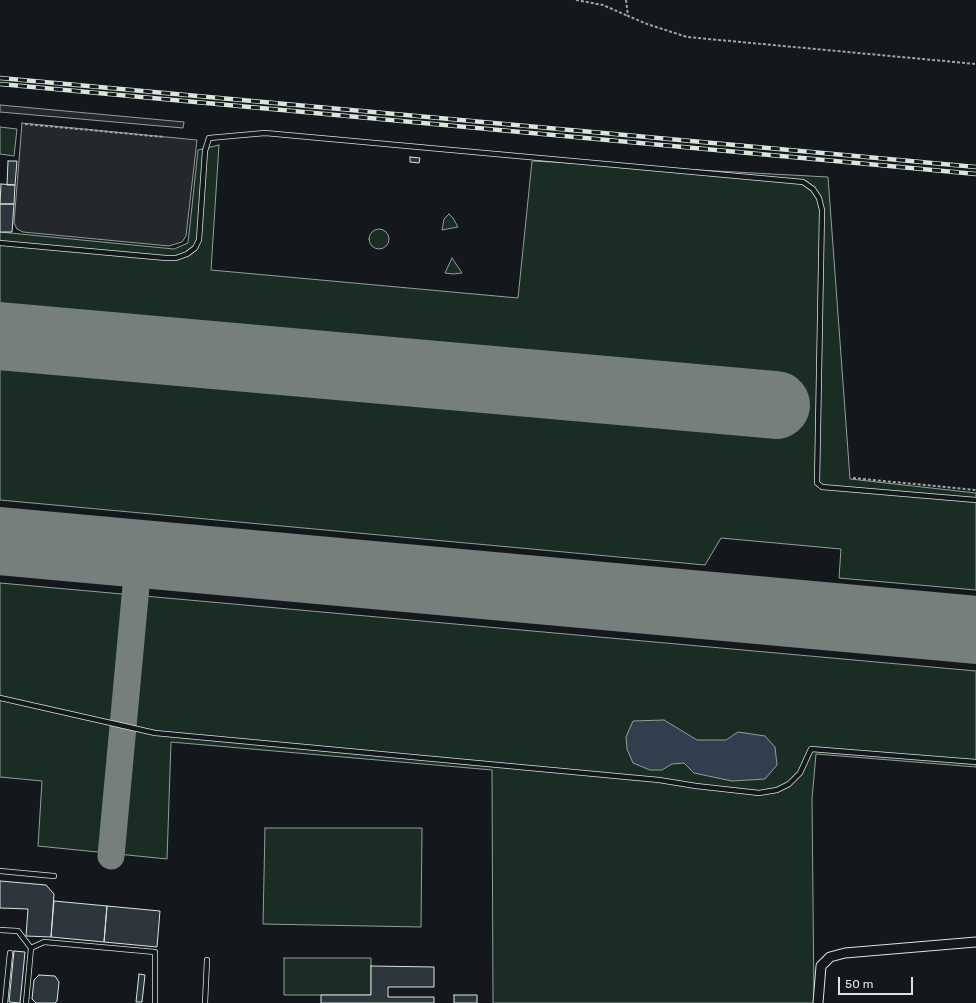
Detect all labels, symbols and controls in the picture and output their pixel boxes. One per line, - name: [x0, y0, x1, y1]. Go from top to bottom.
- scale bar: [840, 969, 915, 995]
- text: 50 m: [845, 977, 873, 991]

